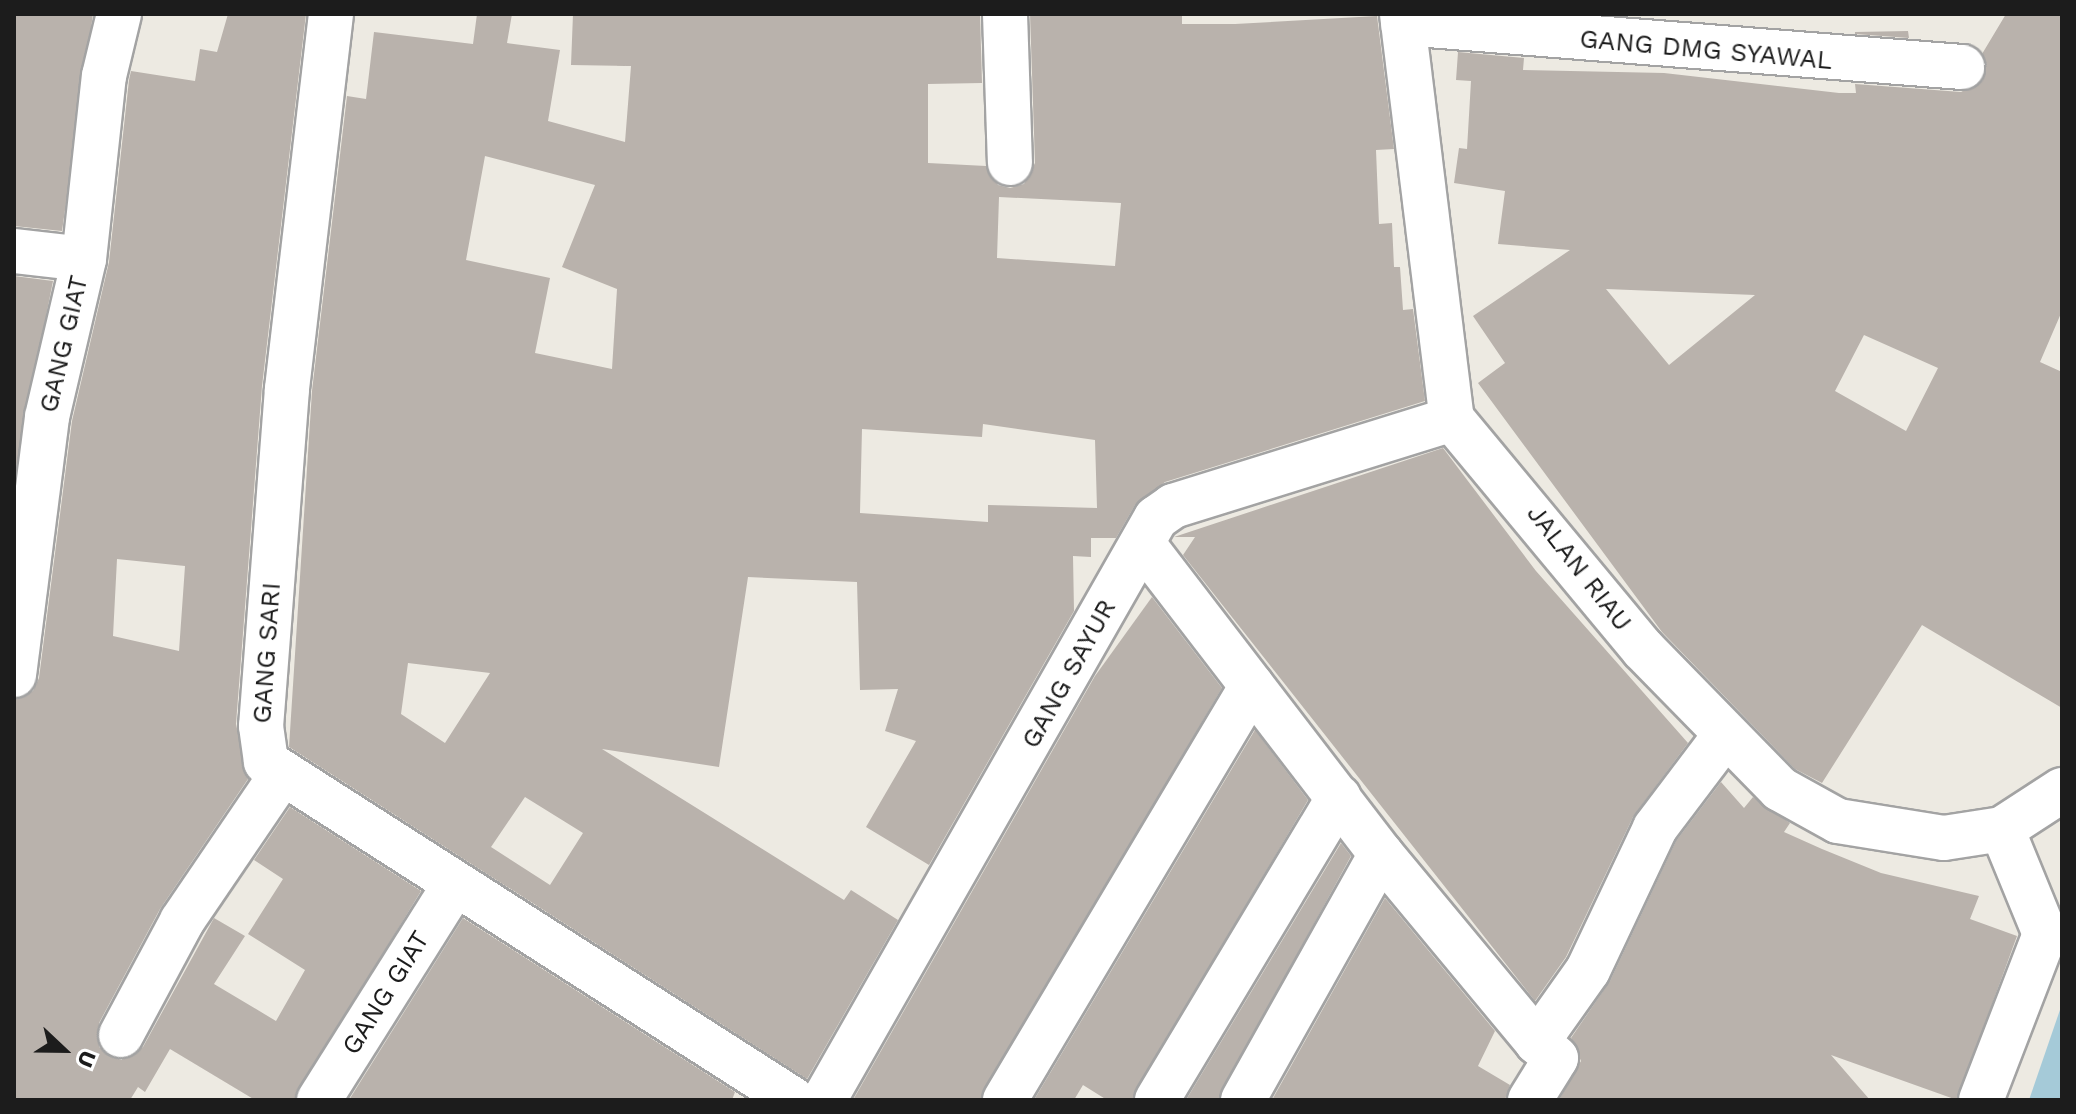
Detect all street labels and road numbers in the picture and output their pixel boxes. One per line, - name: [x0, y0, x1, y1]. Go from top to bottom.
- street label: GANG DMG SYAWAL: [1578, 23, 1834, 77]
- street label: GANG GIAT: [33, 272, 95, 416]
- street label: JALAN RIAU: [1520, 499, 1638, 637]
- street label: GANG SARI: [247, 581, 287, 725]
- street label: GANG SAYUR: [1015, 594, 1123, 754]
- street label: GANG GIAT: [336, 925, 436, 1061]

